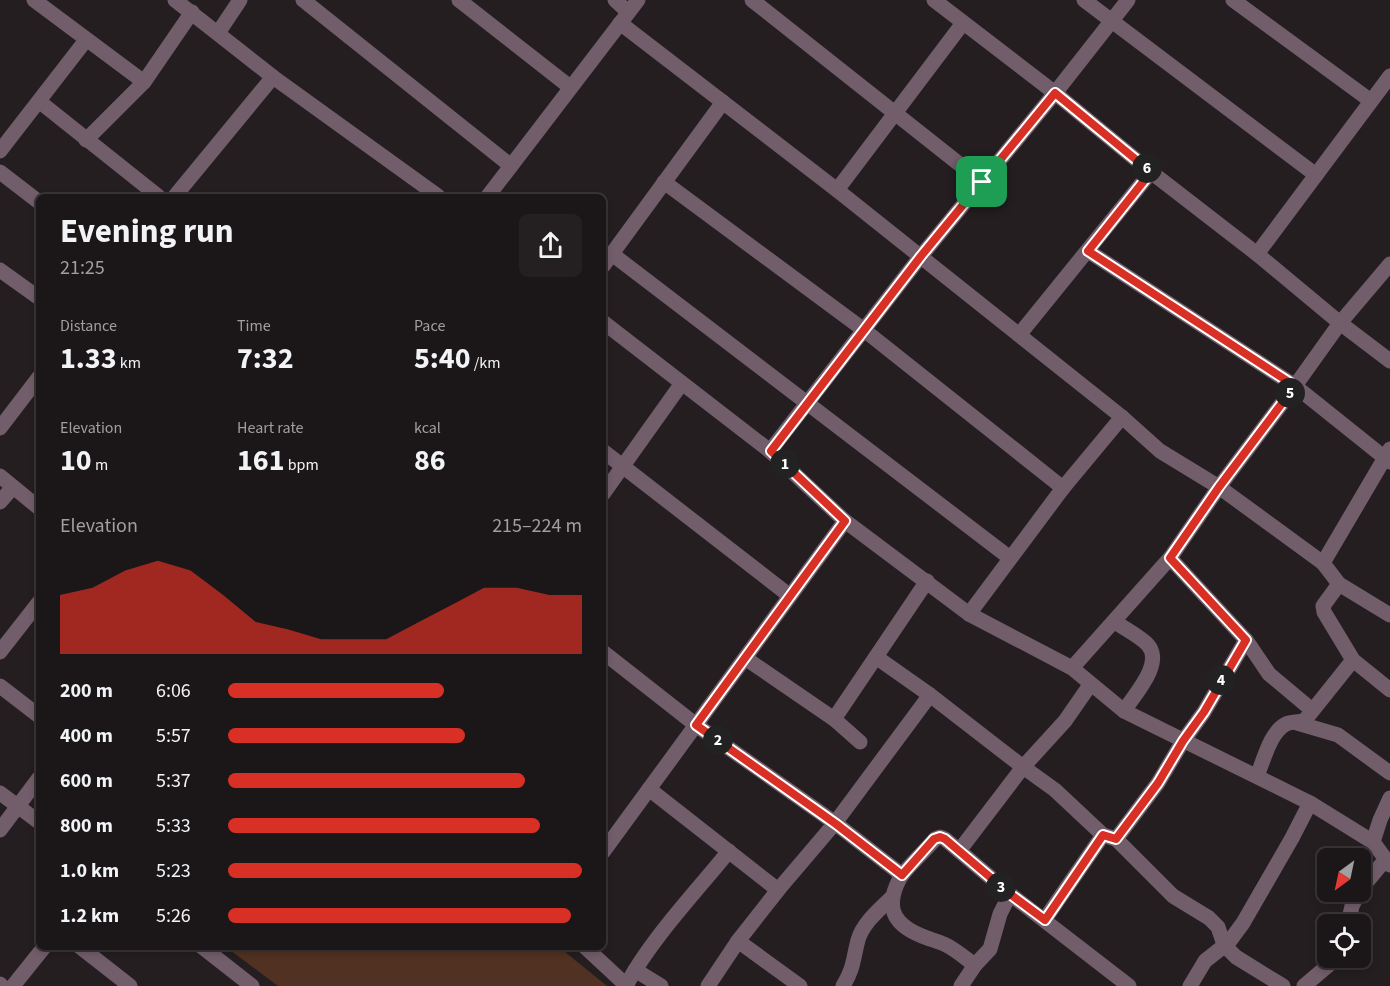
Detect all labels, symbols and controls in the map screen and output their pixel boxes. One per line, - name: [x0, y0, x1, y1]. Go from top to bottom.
- pin: 6: [1132, 153, 1162, 183]
- pin: [956, 156, 1007, 207]
- text: 6: [1143, 157, 1151, 179]
- icon: arrive: [965, 165, 998, 198]
- text: Evening run: [60, 208, 234, 255]
- button: share: [519, 214, 582, 277]
- text: 21:25: [60, 254, 105, 282]
- text: Distance: [60, 315, 117, 337]
- text: Time: [237, 315, 271, 337]
- text: Pace: [414, 315, 445, 337]
- text: 1.33: [60, 337, 117, 380]
- text: 7:32: [237, 337, 294, 380]
- text: 5:40: [414, 337, 471, 380]
- text: km: [117, 352, 141, 374]
- text: /km: [471, 352, 501, 374]
- pin: 5: [1275, 378, 1305, 408]
- text: 5: [1286, 382, 1294, 404]
- text: Elevation: [60, 417, 122, 439]
- text: Heart rate: [237, 417, 304, 439]
- text: kcal: [414, 417, 441, 439]
- text: 10: [60, 439, 92, 482]
- text: 161: [237, 439, 285, 482]
- text: 86: [414, 439, 446, 482]
- pin: 1: [770, 449, 800, 479]
- text: 1: [781, 453, 789, 475]
- text: m: [92, 454, 108, 476]
- text: bpm: [285, 454, 319, 476]
- text: Elevation: [60, 512, 138, 540]
- text: 215–224 m: [492, 512, 582, 540]
- pin: 4: [1206, 665, 1236, 695]
- text: 4: [1217, 669, 1225, 691]
- text: 200 m: [60, 677, 113, 705]
- text: 6:06: [156, 677, 191, 705]
- text: 400 m: [60, 722, 113, 750]
- text: 5:57: [156, 722, 191, 750]
- pin: 2: [703, 725, 733, 755]
- text: 2: [714, 729, 722, 751]
- text: 600 m: [60, 767, 113, 795]
- text: 5:37: [156, 767, 191, 795]
- text: 800 m: [60, 812, 113, 840]
- text: 5:33: [156, 812, 191, 840]
- north arrow: [1317, 848, 1371, 902]
- map controls: [1317, 848, 1371, 968]
- text: 1.0 km: [60, 857, 119, 885]
- text: 5:23: [156, 857, 191, 885]
- pin: 3: [986, 872, 1016, 902]
- text: 3: [997, 876, 1005, 898]
- text: 1.2 km: [60, 902, 119, 930]
- text: 5:26: [156, 902, 191, 930]
- button: locate: [1317, 914, 1371, 968]

